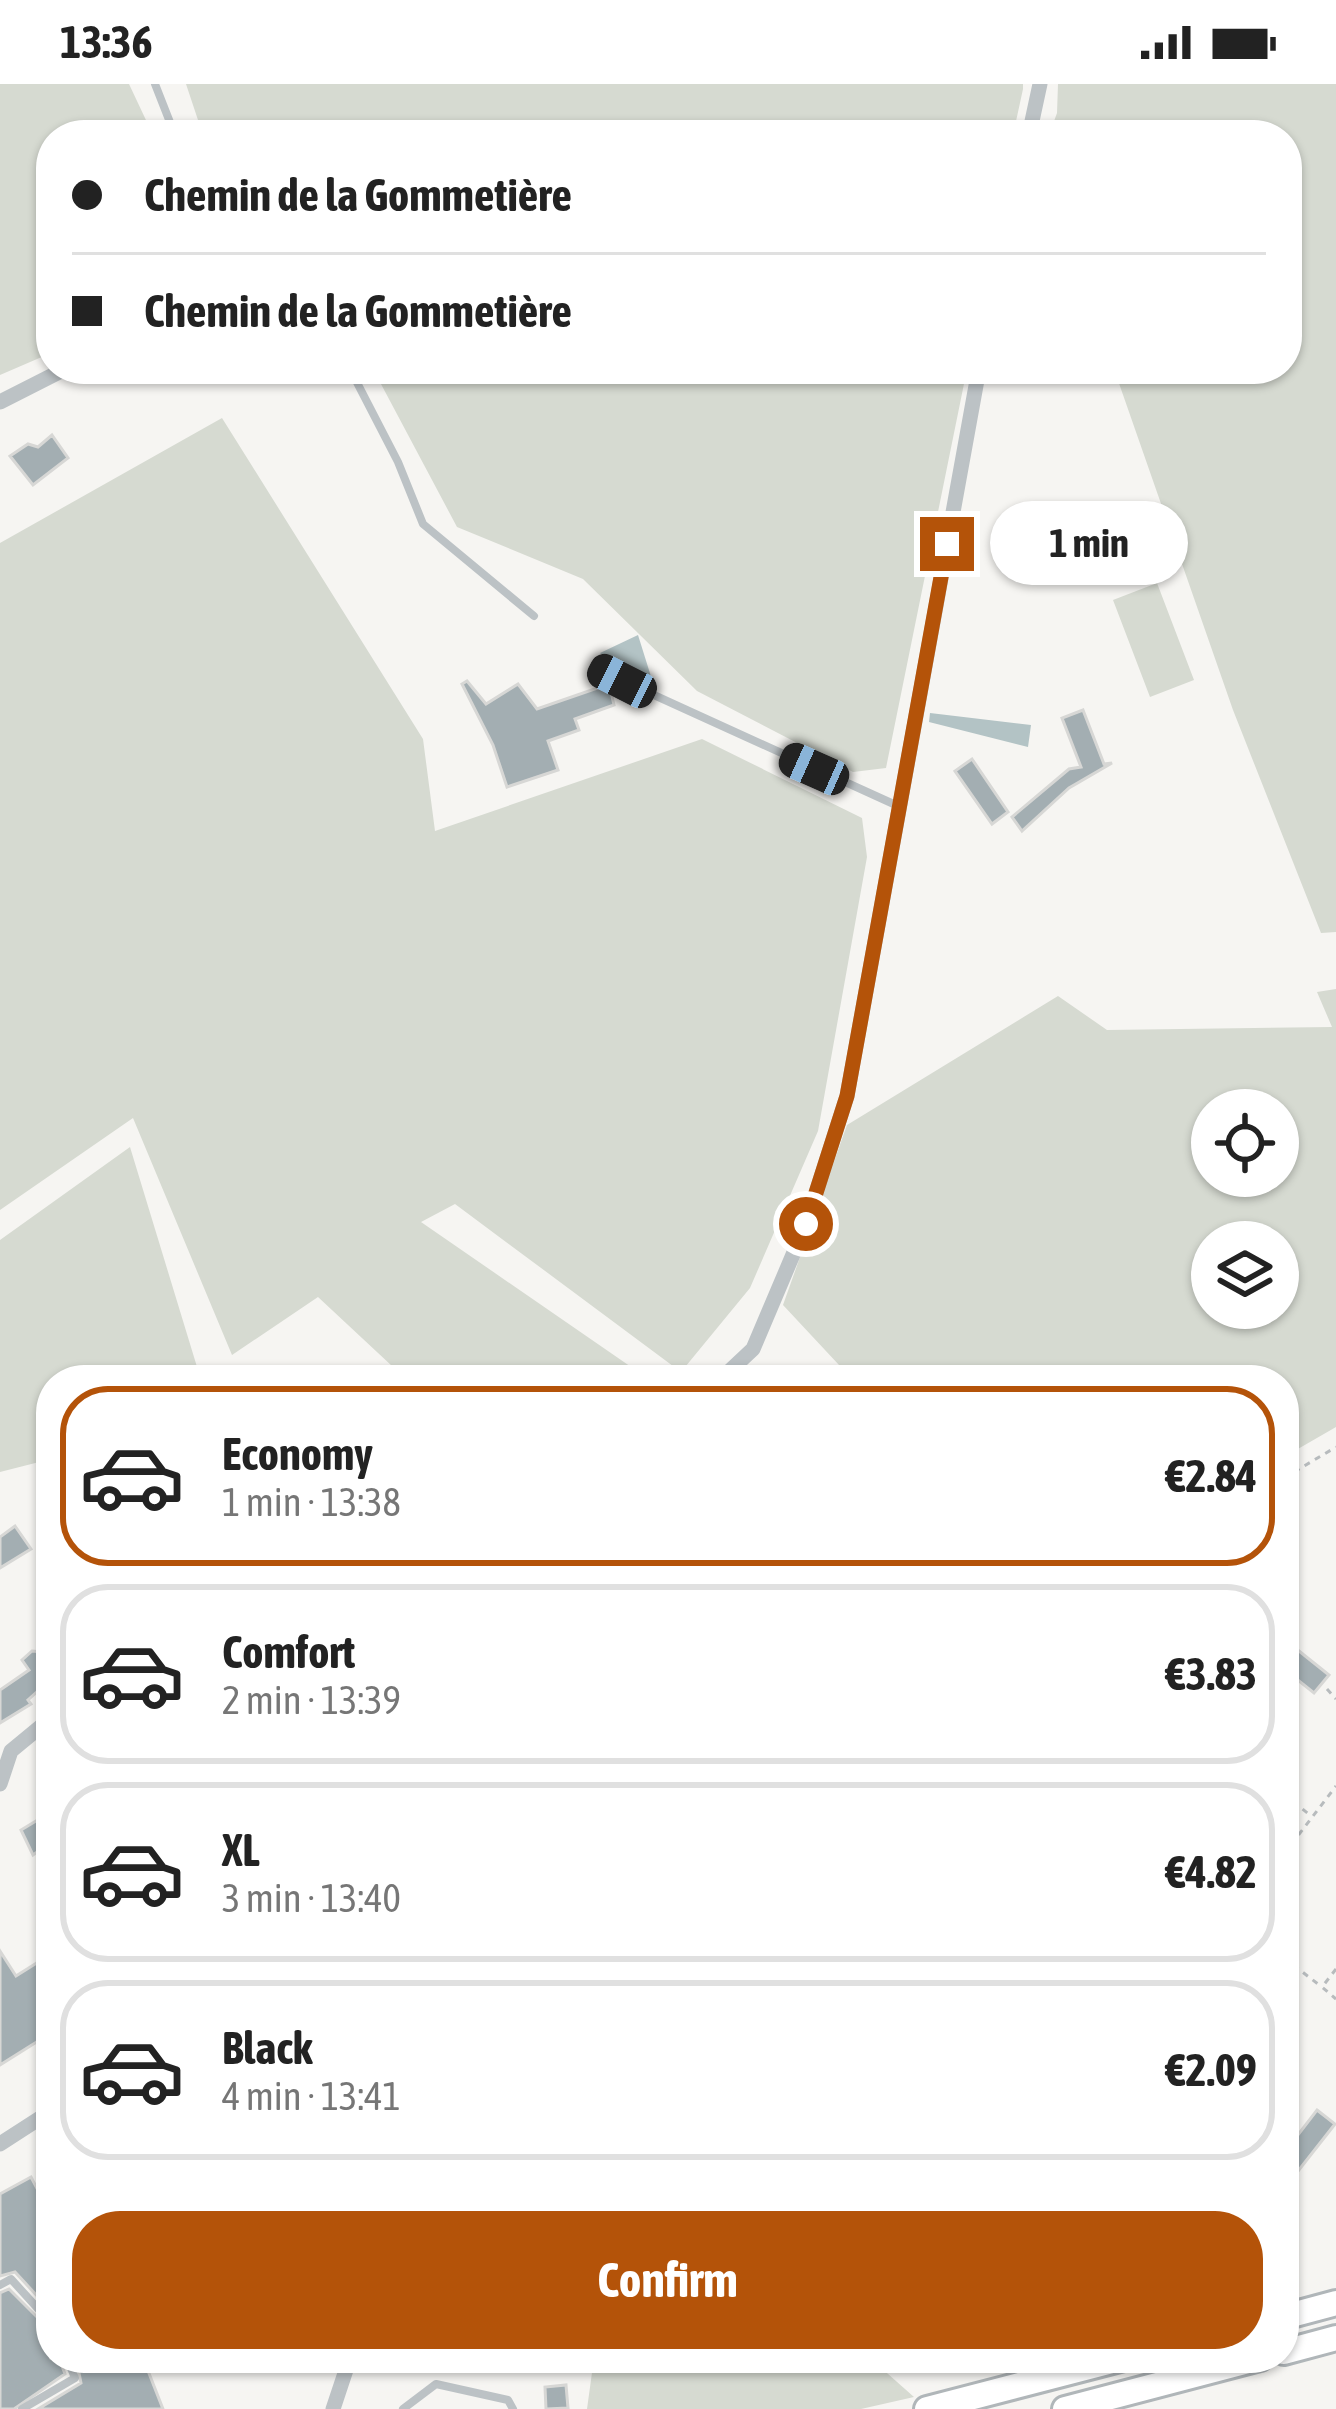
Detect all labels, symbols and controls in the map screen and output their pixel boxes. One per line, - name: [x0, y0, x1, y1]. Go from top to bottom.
- text: 13:36: [60, 16, 153, 68]
- text: Chemin de la Gommetière: [144, 169, 572, 221]
- text: Chemin de la Gommetière: [144, 285, 572, 337]
- callout: 1 min: [989, 502, 1187, 586]
- route end: [920, 517, 974, 571]
- text: 1 min: [1049, 521, 1129, 565]
- car: [582, 649, 662, 713]
- car: [774, 738, 854, 800]
- map controls: [1191, 1089, 1299, 1329]
- button: locate: [1191, 1089, 1299, 1197]
- route start: [779, 1197, 833, 1251]
- button: layers: [1191, 1221, 1299, 1329]
- icon: car: [78, 1422, 186, 1530]
- text: Economy: [222, 1428, 373, 1480]
- text: €2.84: [1165, 1450, 1257, 1502]
- text: 1 min · 13:38: [222, 1480, 401, 1524]
- icon: car: [78, 1620, 186, 1728]
- text: Comfort: [222, 1626, 355, 1678]
- text: €3.83: [1165, 1648, 1257, 1700]
- text: 2 min · 13:39: [222, 1678, 401, 1722]
- icon: car: [78, 1818, 186, 1926]
- text: XL: [222, 1824, 260, 1876]
- text: €4.82: [1165, 1846, 1257, 1898]
- text: 3 min · 13:40: [222, 1876, 401, 1920]
- icon: car: [78, 2016, 186, 2124]
- text: Black: [222, 2022, 313, 2074]
- text: €2.09: [1165, 2044, 1257, 2096]
- text: 4 min · 13:41: [222, 2074, 401, 2118]
- button: Confirm: [72, 2211, 1263, 2349]

